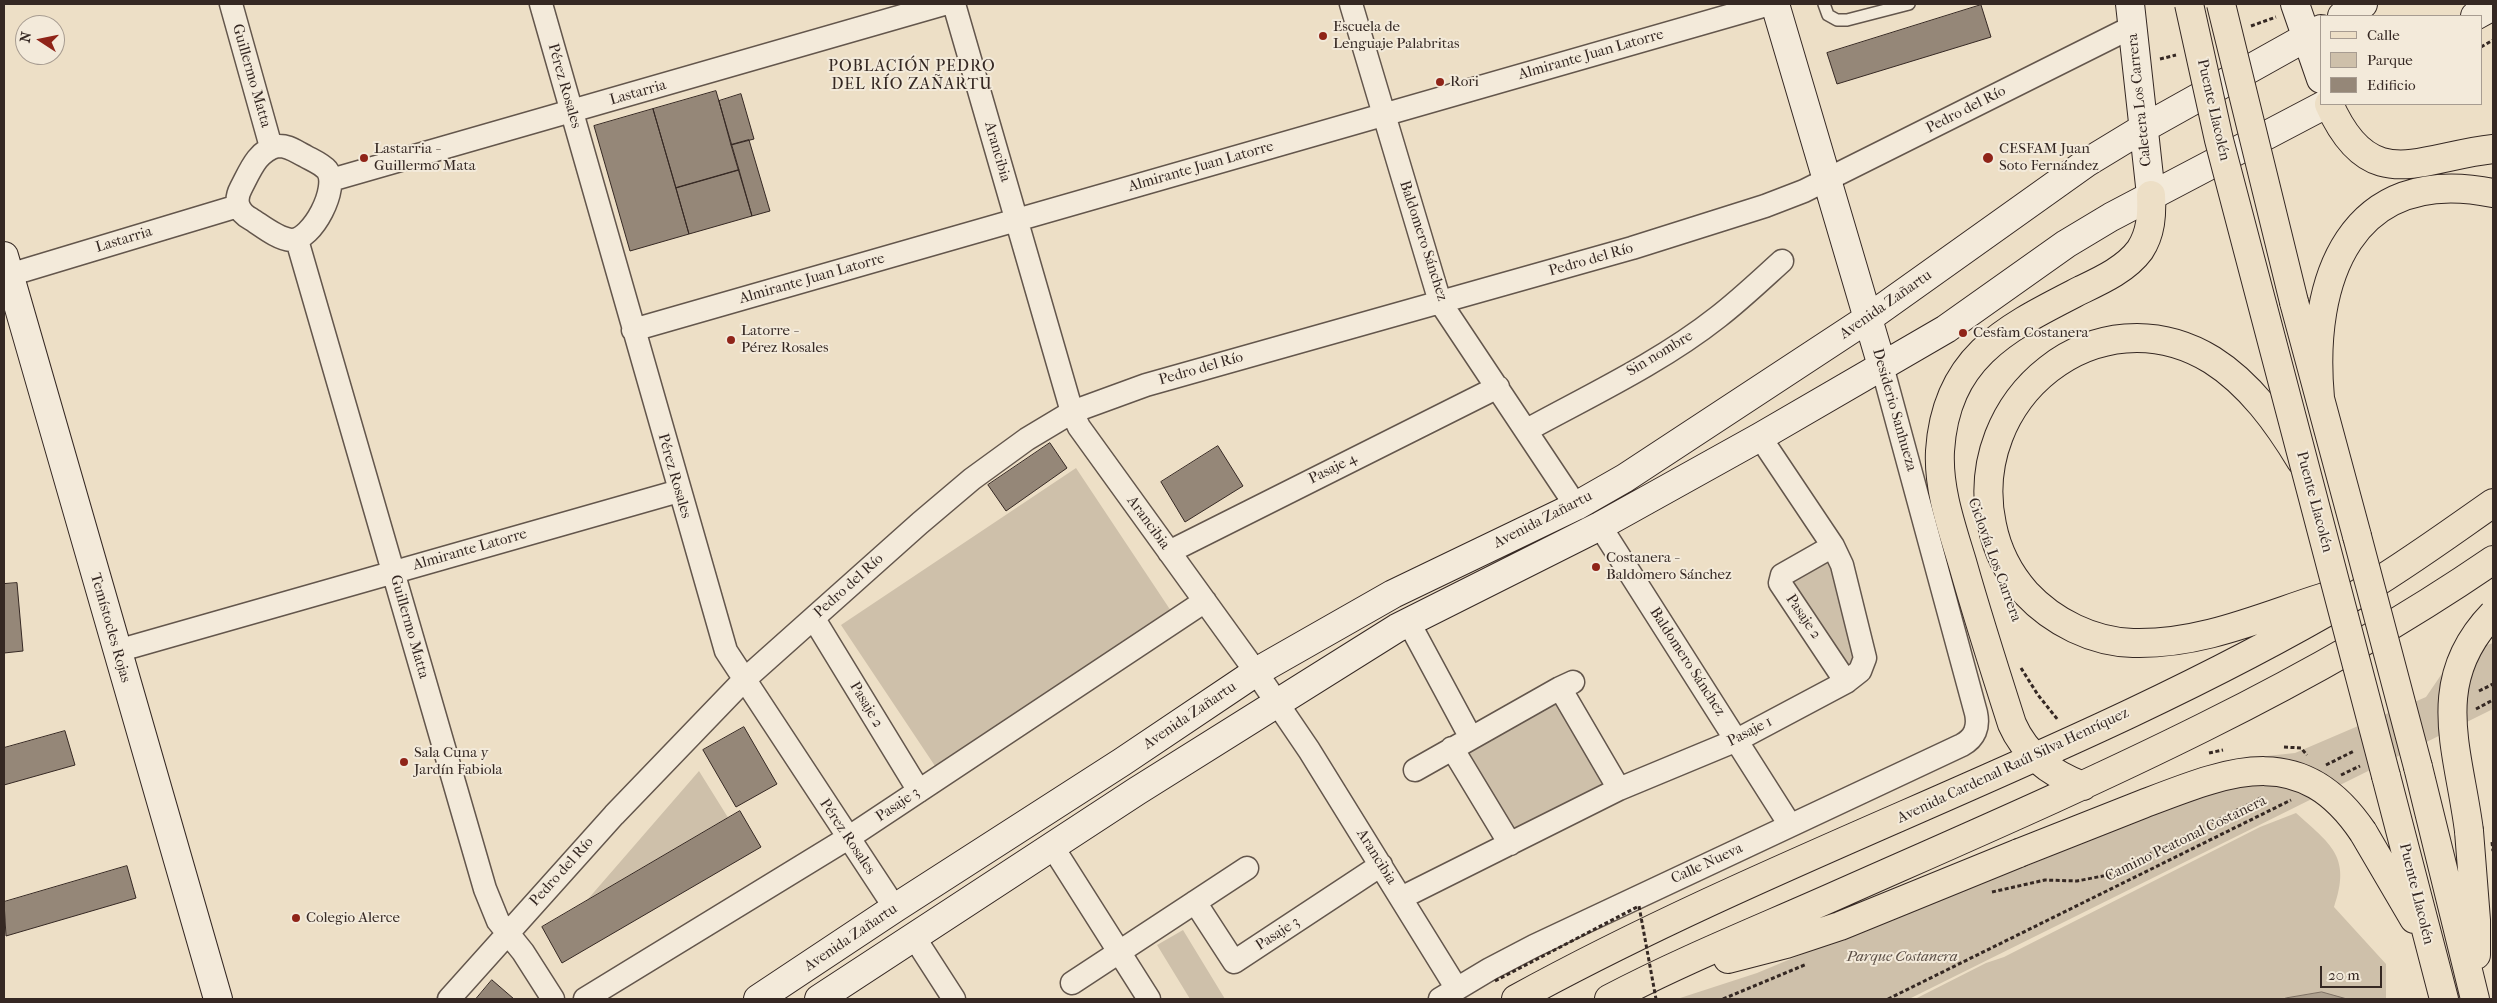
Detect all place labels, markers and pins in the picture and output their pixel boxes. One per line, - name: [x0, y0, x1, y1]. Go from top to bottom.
- place label: Escuela de Lenguaje Palabritas: [1333, 18, 1460, 53]
- marker: Escuela de Lenguaje Palabritas: [1317, 30, 1329, 42]
- place label: Rori: [1450, 73, 1479, 91]
- marker: Rori: [1434, 76, 1446, 88]
- place label: Lastarria - Guillermo Mata: [374, 140, 476, 175]
- place label: CESFAM Juan Soto Fernández: [1999, 140, 2099, 175]
- marker: CESFAM Juan Soto Fernández: [1981, 151, 1995, 165]
- marker: Lastarria - Guillermo Mata: [358, 152, 370, 164]
- place label: Latorre - Pérez Rosales: [741, 322, 828, 357]
- place label: Cesfam Costanera: [1973, 324, 2089, 342]
- marker: Cesfam Costanera: [1957, 327, 1969, 339]
- marker: Latorre - Pérez Rosales: [725, 334, 737, 346]
- place label: Costanera - Baldomero Sánchez: [1606, 549, 1732, 584]
- marker: Costanera - Baldomero Sánchez: [1590, 561, 1602, 573]
- place label: Sala Cuna y Jardín Fabiola: [414, 744, 503, 779]
- marker: Sala Cuna y Jardín Fabiola: [398, 756, 410, 768]
- place label: Colegio Alerce: [306, 909, 400, 927]
- marker: Colegio Alerce: [290, 912, 302, 924]

